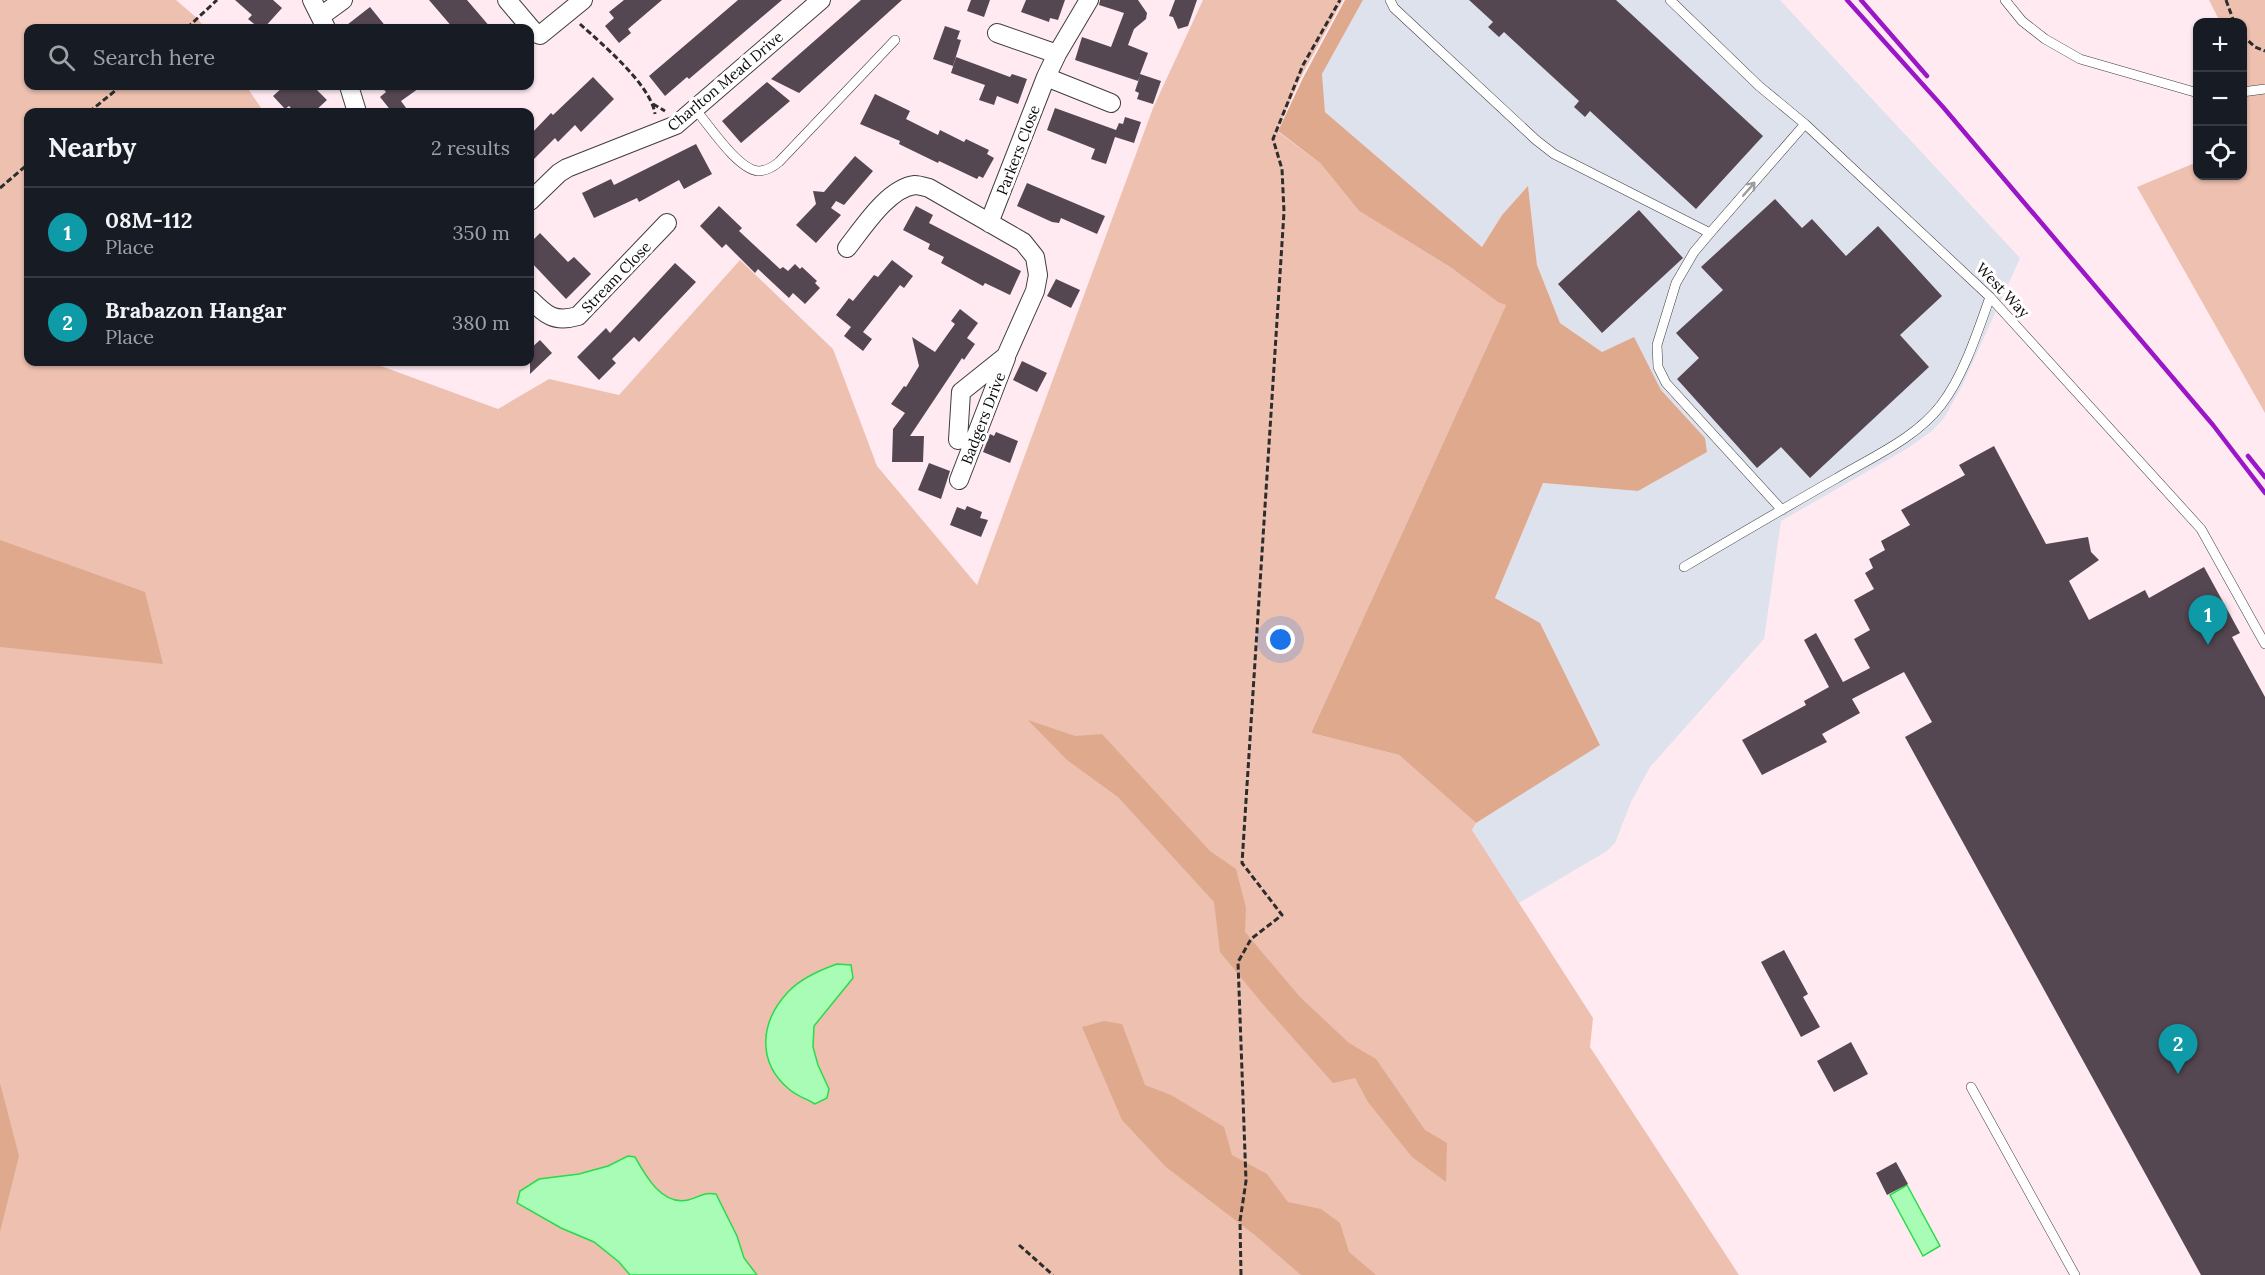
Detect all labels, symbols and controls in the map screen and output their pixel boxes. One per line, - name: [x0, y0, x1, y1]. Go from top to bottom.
- map controls: [2193, 18, 2247, 180]
- button: +: [2193, 18, 2247, 72]
- search box: [24, 24, 534, 90]
- street label: Charlton Mead Drive: [663, 27, 787, 135]
- icon: search: [45, 41, 78, 74]
- text: Search here: [93, 43, 215, 71]
- button: −: [2193, 72, 2247, 126]
- street label: Parkers Close: [992, 102, 1044, 198]
- button: locate: [2193, 126, 2247, 180]
- text: Nearby: [48, 131, 136, 164]
- text: 2 results: [431, 135, 510, 160]
- one-way arrow: [1742, 182, 1756, 197]
- text: 08M-112: [105, 206, 192, 234]
- text: 1: [63, 220, 72, 245]
- text: 350 m: [452, 220, 510, 245]
- text: Place: [105, 234, 154, 259]
- street label: Stream Close: [577, 237, 655, 317]
- street label: West Way: [1972, 259, 2034, 321]
- text: Brabazon Hangar: [105, 296, 286, 324]
- text: 2: [62, 310, 73, 335]
- text: 380 m: [452, 310, 510, 335]
- text: Place: [105, 324, 154, 349]
- street label: Badgers Drive: [957, 369, 1009, 467]
- pin: 1: [2188, 596, 2228, 645]
- your location: [1266, 625, 1295, 654]
- pin: 2: [2158, 1024, 2198, 1074]

